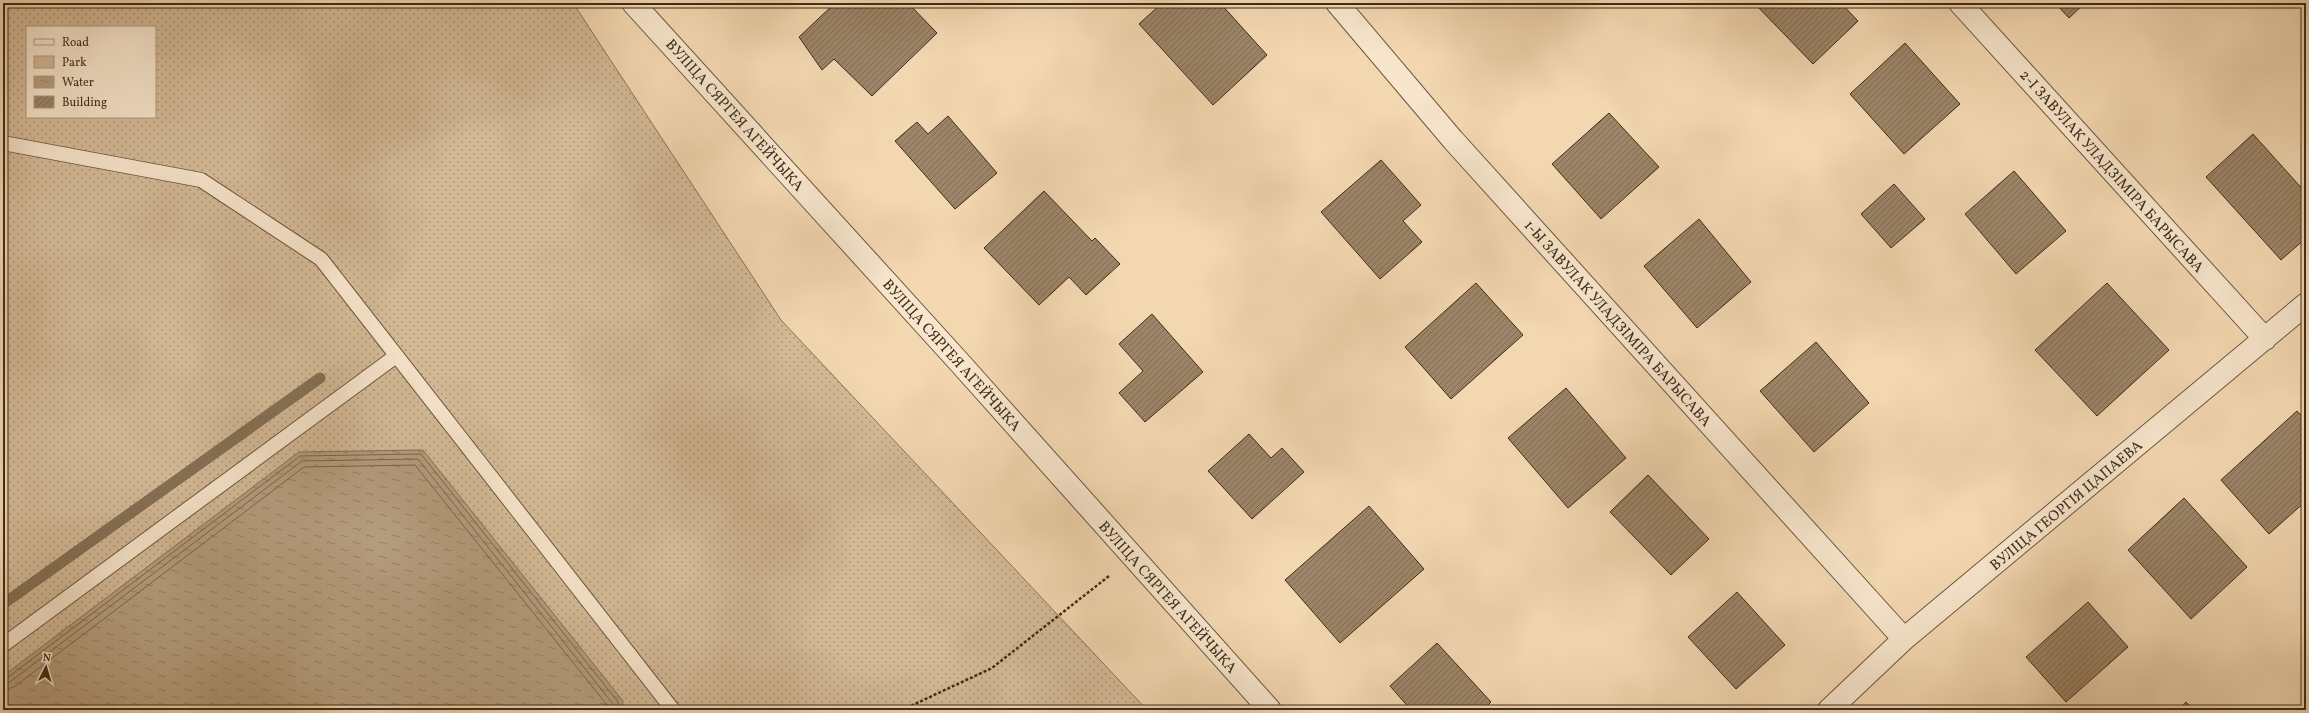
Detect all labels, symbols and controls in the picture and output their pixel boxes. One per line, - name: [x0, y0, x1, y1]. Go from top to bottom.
- legend: [26, 26, 156, 118]
- text: Road: [62, 35, 89, 51]
- street label: ВУЛІЦА СЯРГЕЯ АГЕЙЧЫКА: [660, 35, 808, 197]
- text: Park: [62, 55, 87, 71]
- street label: 2-І ЗАВУЛАК УЛАДЗІМІРА БАРЫСАВА: [2014, 66, 2208, 278]
- text: Water: [62, 75, 94, 91]
- text: Building: [62, 95, 107, 111]
- street label: 1-Ы ЗАВУЛАК УЛАДЗІМІРА БАРЫСАВА: [1518, 216, 1716, 432]
- street label: ВУЛІЦА СЯРГЕЯ АГЕЙЧЫКА: [877, 275, 1025, 437]
- street label: ВУЛІЦА ГЕОРГІЯ ЦАПАЕВА: [1986, 436, 2148, 576]
- street label: ВУЛІЦА СЯРГЕЯ АГЕЙЧЫКА: [1093, 517, 1241, 679]
- north arrow: [26, 647, 66, 687]
- text: N: [42, 651, 51, 666]

